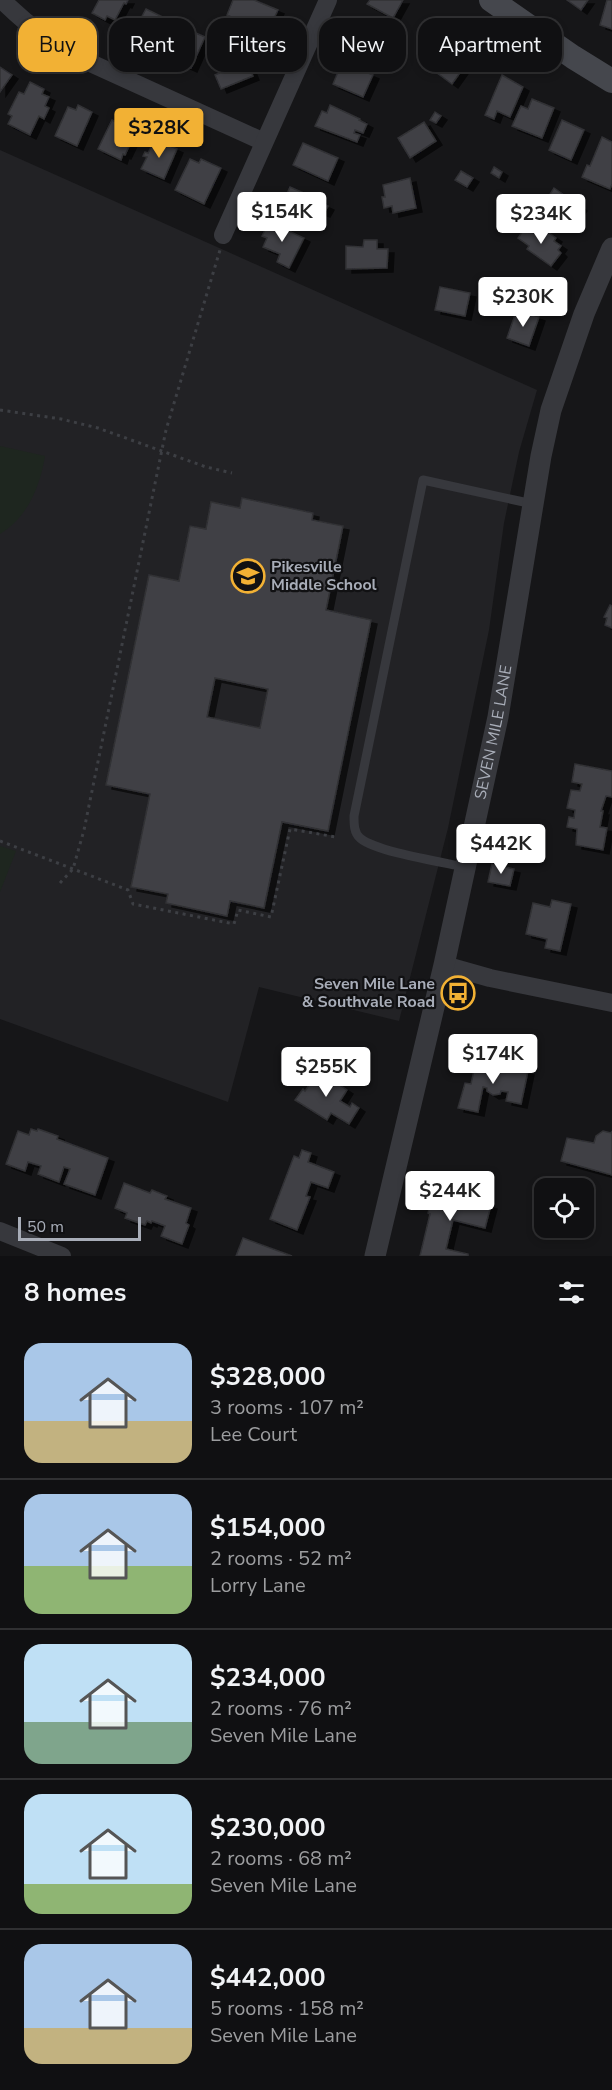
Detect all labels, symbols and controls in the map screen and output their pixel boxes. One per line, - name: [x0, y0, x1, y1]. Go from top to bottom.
- chip: Buy: [18, 18, 97, 72]
- chip: Rent: [109, 18, 195, 72]
- chip: Filters: [207, 18, 307, 72]
- chip: New: [319, 18, 406, 72]
- chip: Apartment: [418, 18, 562, 72]
- pin: $328K: [117, 108, 201, 159]
- text: $328K: [128, 114, 190, 141]
- pin: $154K: [240, 192, 324, 243]
- pin: $234K: [499, 194, 583, 245]
- text: $154K: [251, 198, 313, 225]
- text: $234K: [510, 200, 572, 227]
- pin: $230K: [481, 277, 565, 328]
- text: $230K: [492, 283, 554, 310]
- place label: Pikesville Middle School: [271, 556, 377, 596]
- school or university icon: Pikesville Middle School: [230, 558, 266, 594]
- street label: SEVEN MILE LANE: [469, 663, 517, 802]
- pin: $442K: [459, 824, 543, 875]
- text: $442K: [470, 830, 532, 857]
- place label: Seven Mile Lane & Southvale Road: [302, 973, 435, 1013]
- bus stop icon: Seven Mile Lane & Southvale Road: [440, 975, 476, 1011]
- pin: $174K: [451, 1034, 535, 1085]
- text: $174K: [462, 1040, 524, 1067]
- pin: $255K: [284, 1047, 368, 1098]
- text: $255K: [295, 1053, 357, 1080]
- pin: $244K: [408, 1171, 492, 1222]
- text: $244K: [419, 1177, 481, 1204]
- map controls: [534, 1178, 594, 1238]
- button: locate: [534, 1178, 594, 1238]
- scale bar: [18, 1214, 141, 1242]
- text: 50 m: [27, 1216, 64, 1238]
- text: 8 homes: [24, 1275, 126, 1310]
- icon: filters: [555, 1276, 588, 1309]
- text: $328,000: [210, 1359, 326, 1394]
- icon: home: [72, 1367, 144, 1439]
- text: 3 rooms · 107 m²: [210, 1394, 364, 1421]
- text: Lee Court: [210, 1421, 297, 1448]
- text: $154,000: [210, 1510, 326, 1545]
- icon: home: [72, 1518, 144, 1590]
- text: 2 rooms · 52 m²: [210, 1545, 352, 1572]
- text: Lorry Lane: [210, 1572, 306, 1599]
- text: $234,000: [210, 1660, 326, 1695]
- icon: home: [72, 1668, 144, 1740]
- text: 2 rooms · 76 m²: [210, 1695, 352, 1722]
- text: Seven Mile Lane: [210, 1722, 357, 1749]
- text: $230,000: [210, 1810, 326, 1845]
- icon: home: [72, 1818, 144, 1890]
- text: 2 rooms · 68 m²: [210, 1845, 352, 1872]
- text: Seven Mile Lane: [210, 1872, 357, 1899]
- text: $442,000: [210, 1960, 326, 1995]
- icon: home: [72, 1968, 144, 2040]
- text: 5 rooms · 158 m²: [210, 1995, 364, 2022]
- text: Seven Mile Lane: [210, 2022, 357, 2049]

